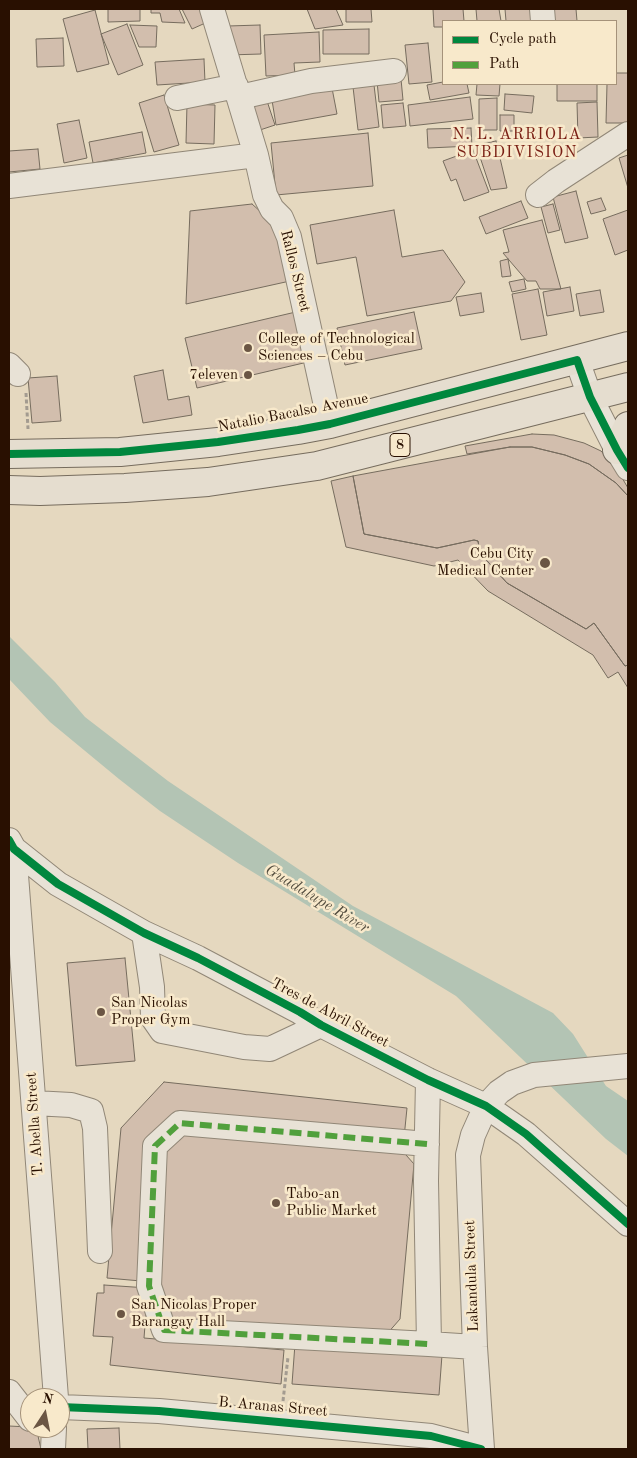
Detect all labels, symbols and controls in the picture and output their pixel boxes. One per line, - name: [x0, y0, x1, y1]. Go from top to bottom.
- legend: [442, 20, 617, 85]
- text: Cycle path: [489, 32, 557, 47]
- text: Path: [489, 57, 519, 72]
- district label: N. L. ARRIOLA SUBDIVISION: [451, 125, 583, 163]
- street label: Rallos Street: [276, 228, 314, 314]
- place label: College of Technological Sciences – Cebu: [258, 330, 415, 365]
- marker: College of Technological Sciences – Cebu: [242, 342, 254, 354]
- place label: 7eleven: [189, 366, 238, 384]
- marker: 7eleven: [242, 369, 254, 381]
- street label: Natalio Bacalso Avenue: [216, 390, 370, 436]
- road number: 8: [390, 434, 410, 456]
- place label: Cebu City Medical Center: [437, 545, 534, 580]
- marker: Cebu City Medical Center: [538, 556, 552, 570]
- water label: Guadalupe River: [262, 860, 372, 938]
- street label: Tres de Abril Street: [268, 974, 392, 1052]
- place label: San Nicolas Proper Gym: [111, 994, 190, 1029]
- marker: San Nicolas Proper Gym: [95, 1006, 107, 1018]
- street label: T. Abella Street: [22, 1072, 48, 1176]
- place label: Tabo-an Public Market: [286, 1185, 377, 1220]
- marker: Tabo-an Public Market: [270, 1197, 282, 1209]
- street label: Lakandula Street: [461, 1220, 483, 1332]
- place label: San Nicolas Proper Barangay Hall: [131, 1296, 256, 1331]
- marker: San Nicolas Proper Barangay Hall: [115, 1308, 127, 1320]
- north arrow: [20, 1388, 70, 1438]
- text: N: [41, 1391, 54, 1407]
- street label: B. Aranas Street: [218, 1393, 328, 1421]

